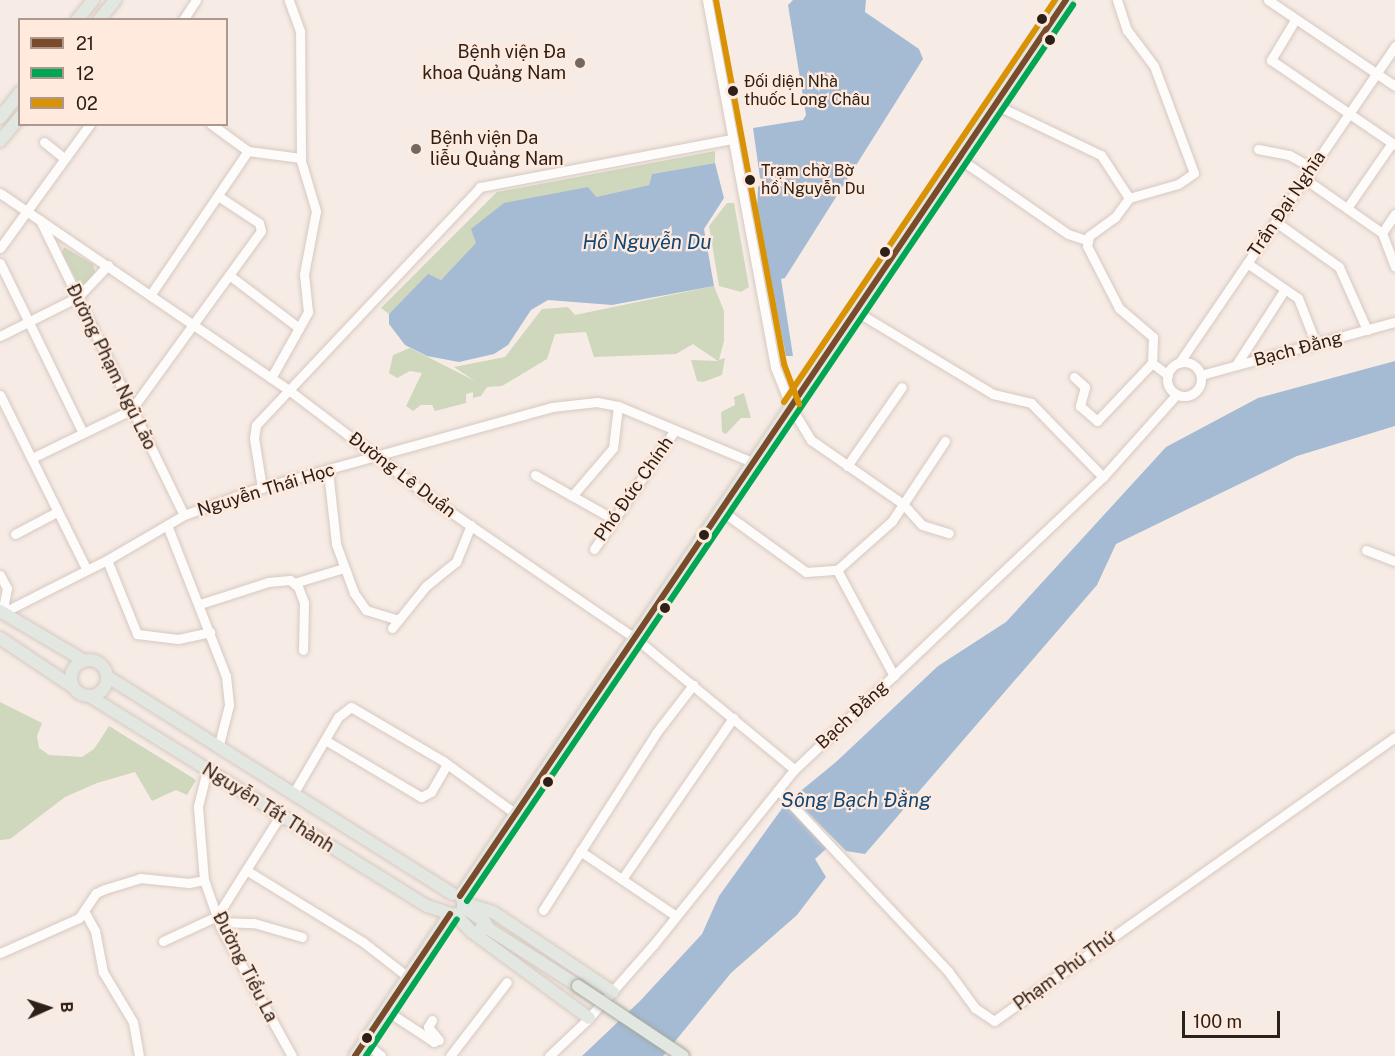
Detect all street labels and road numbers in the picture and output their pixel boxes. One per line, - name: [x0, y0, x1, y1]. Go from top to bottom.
- street label: Trần Đại Nghĩa: [1244, 147, 1330, 261]
- street label: Đường Phạm Ngũ Lão: [61, 280, 161, 454]
- street label: Bạch Đằng: [1251, 327, 1345, 371]
- street label: Đường Lê Duẩn: [344, 428, 460, 522]
- street label: Phó Đức Chính: [590, 433, 678, 545]
- street label: Nguyễn Thái Học: [195, 459, 337, 521]
- street label: Bạch Đằng: [811, 676, 893, 754]
- street label: Nguyễn Tất Thành: [198, 759, 338, 857]
- street label: Đường Tiểu La: [208, 908, 282, 1026]
- street label: Phạm Phú Thứ: [1010, 927, 1120, 1015]

